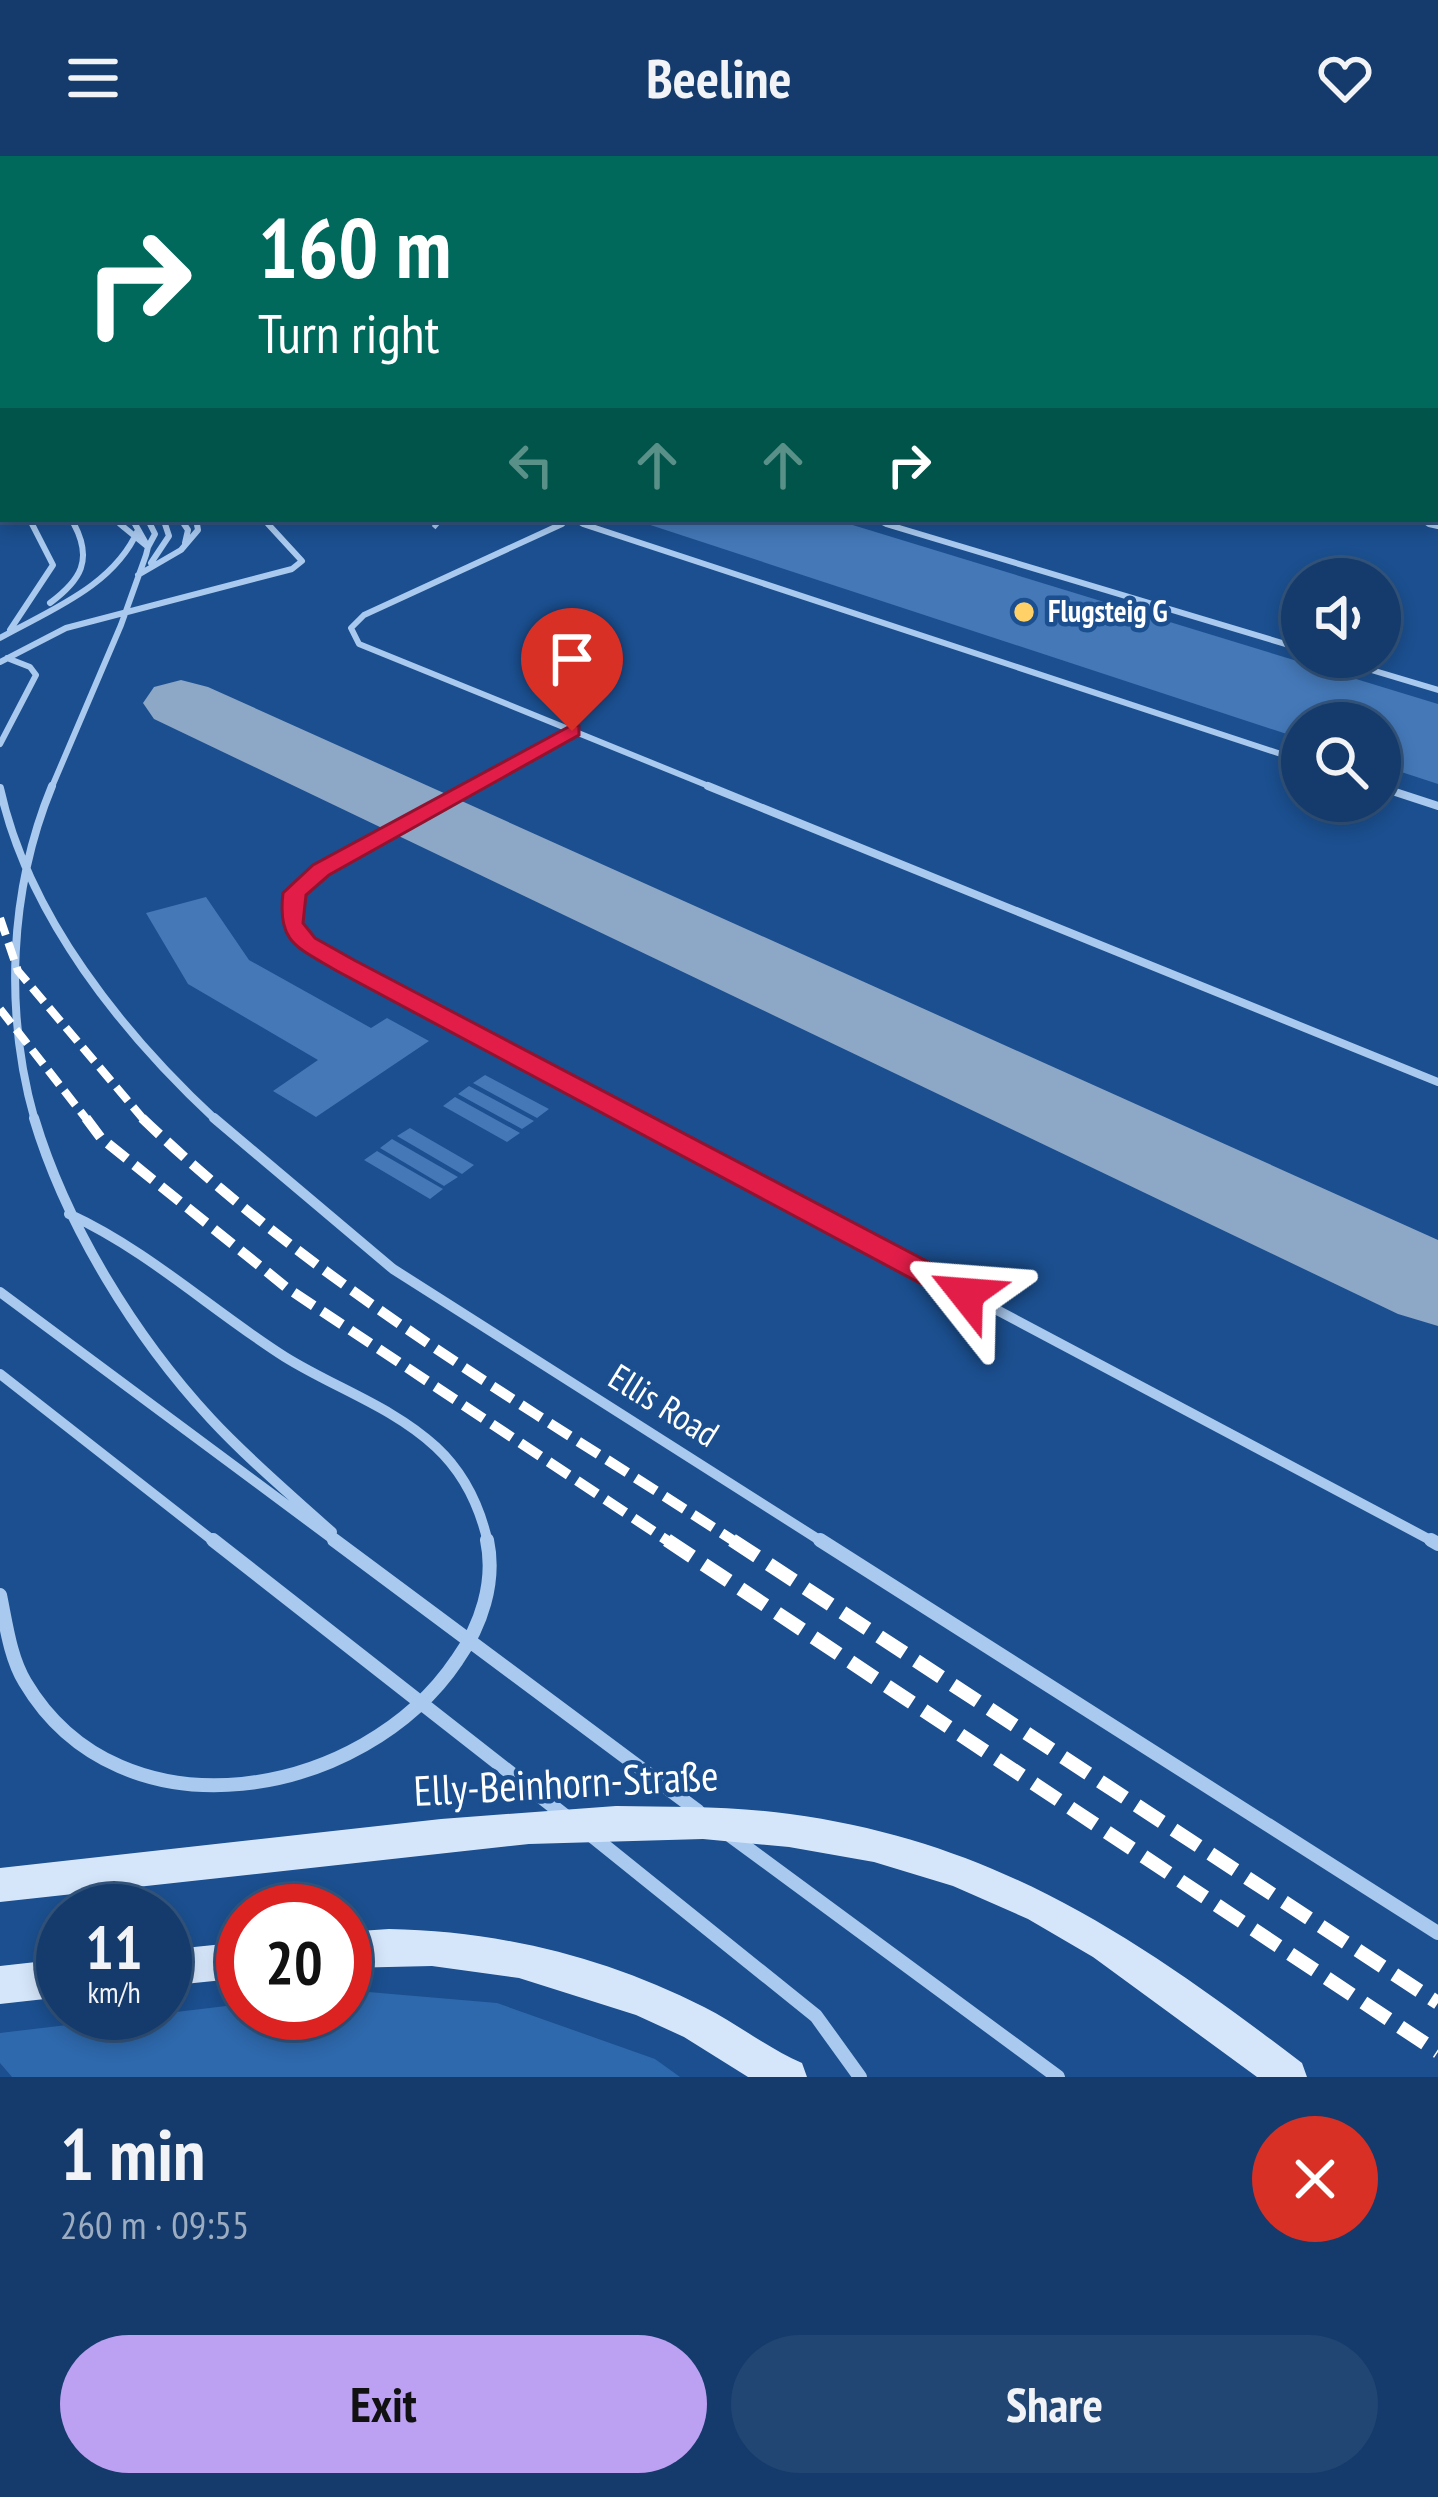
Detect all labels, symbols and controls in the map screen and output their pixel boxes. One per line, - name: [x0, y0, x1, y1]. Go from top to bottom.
- text: Beeline: [646, 43, 792, 113]
- icon: menu: [60, 45, 126, 111]
- icon: heart: [1312, 45, 1378, 111]
- text: 160 m: [258, 192, 451, 301]
- icon: right: [60, 204, 216, 360]
- text: Turn right: [258, 298, 439, 368]
- icon: left: [498, 432, 564, 498]
- icon: ahead: [624, 432, 690, 498]
- icon: ahead: [750, 432, 816, 498]
- icon: right: [876, 432, 942, 498]
- map controls: [1281, 558, 1401, 822]
- button: sound: [1281, 558, 1401, 678]
- place label: Flugsteig G: [1048, 591, 1168, 630]
- marker: Flugsteig G: [1011, 599, 1037, 625]
- pin: [521, 608, 623, 731]
- icon: arrive: [539, 626, 605, 692]
- button: search: [1281, 702, 1401, 822]
- position arrow: [903, 1231, 1029, 1357]
- street label: Ellis Road: [600, 1353, 728, 1457]
- street label: Elly-Beinhorn-Straße: [412, 1747, 720, 1818]
- speed limit sign: 20: [216, 1884, 372, 2040]
- text: 11: [85, 1908, 143, 1986]
- text: km/h: [87, 1972, 141, 2011]
- text: 1 min: [60, 2107, 205, 2200]
- button: close: [1252, 2116, 1378, 2242]
- text: 260 m · 09:55: [60, 2199, 249, 2250]
- button: Exit: [60, 2335, 707, 2473]
- button: Share: [731, 2335, 1378, 2473]

